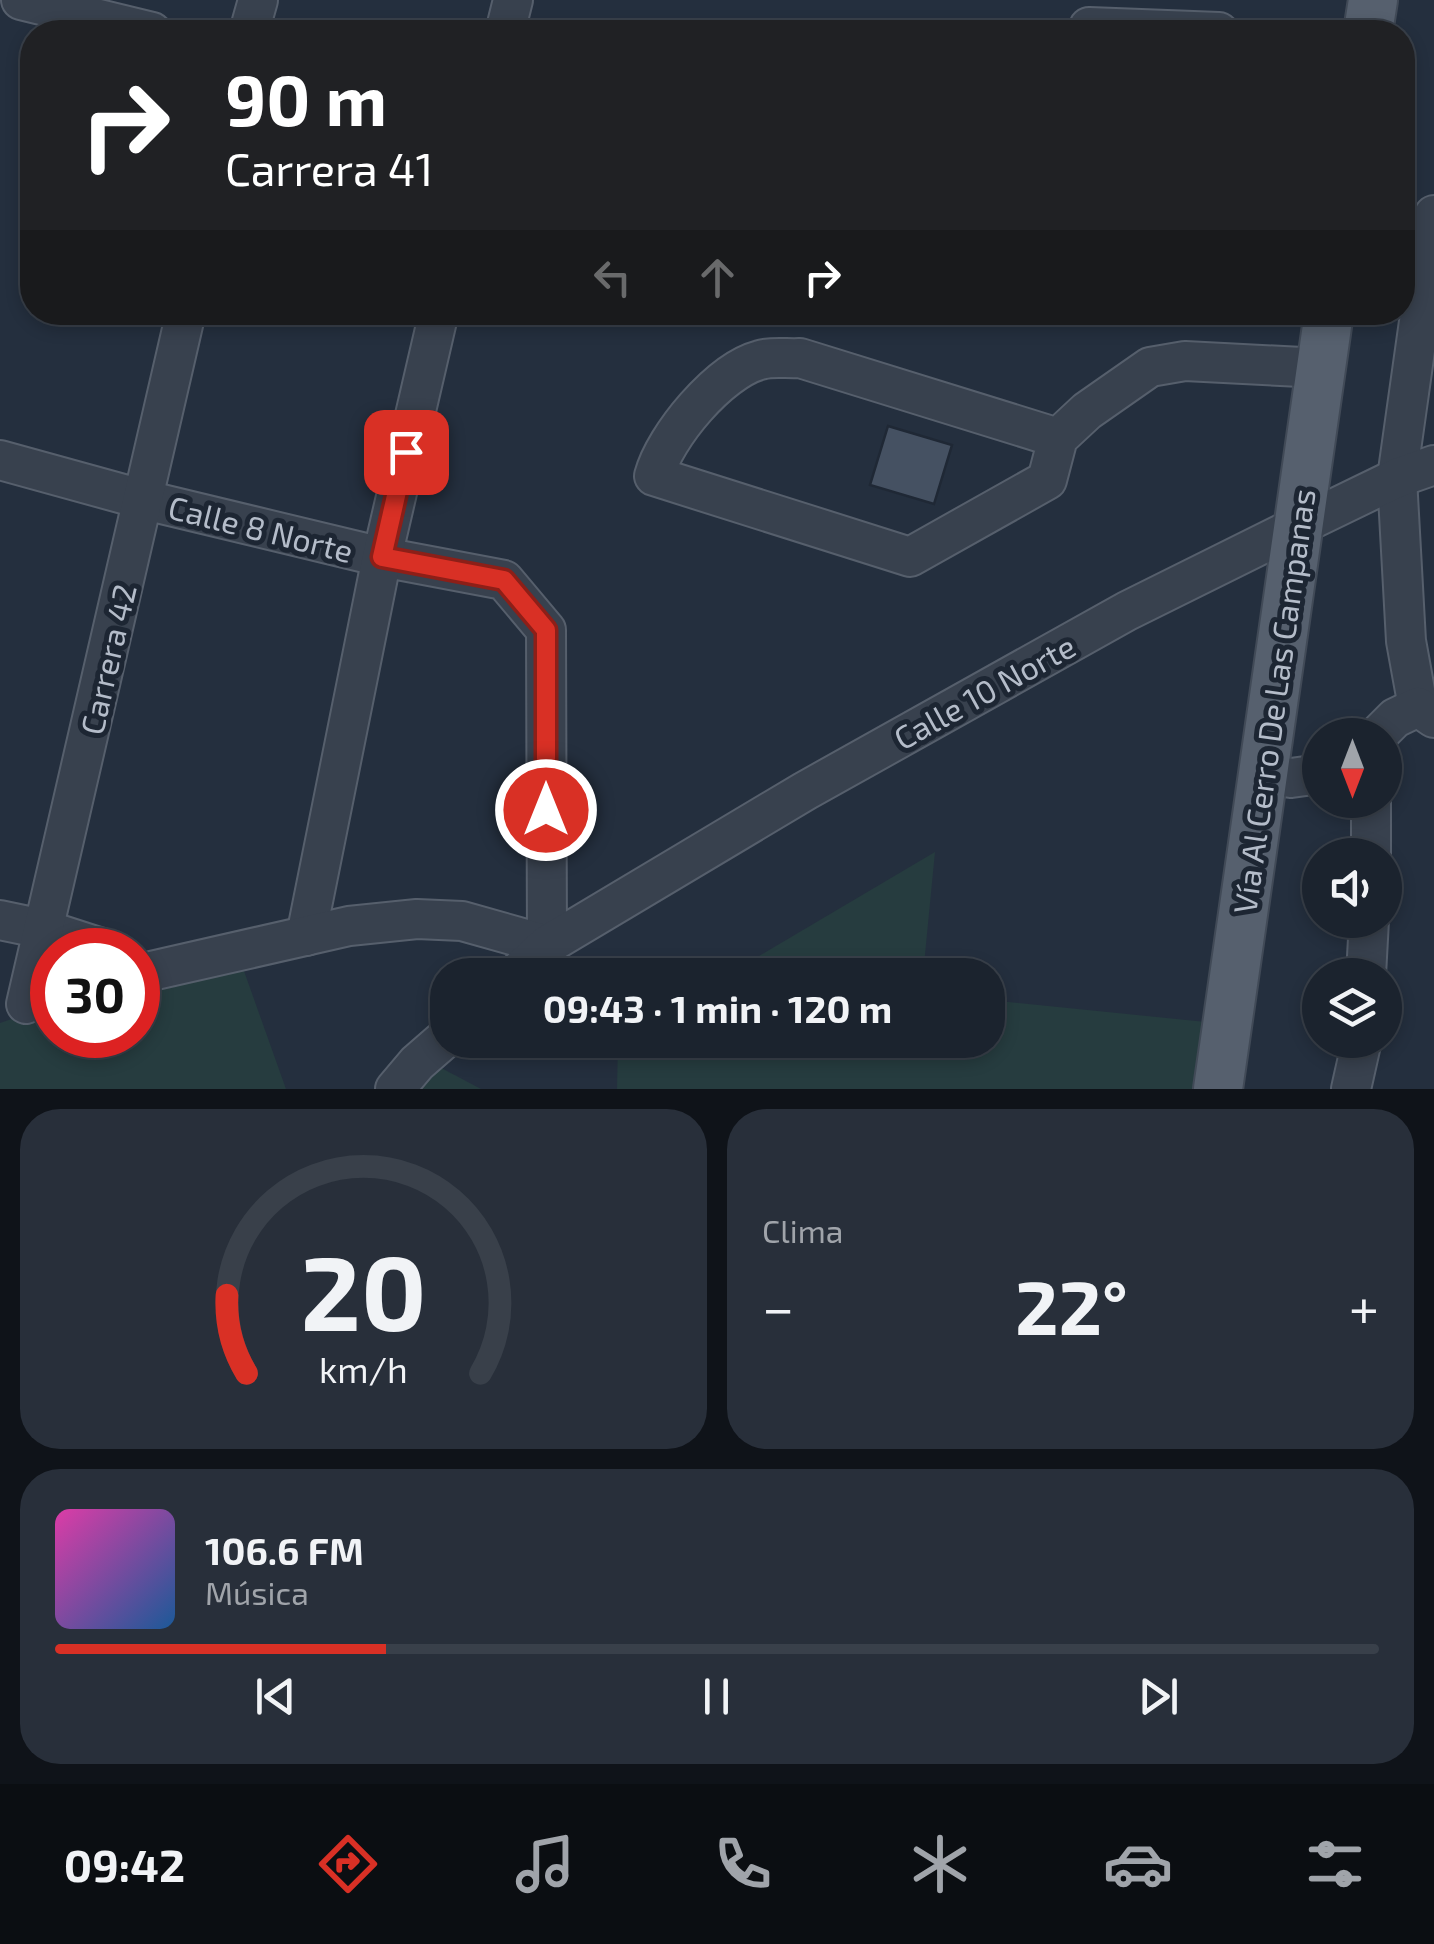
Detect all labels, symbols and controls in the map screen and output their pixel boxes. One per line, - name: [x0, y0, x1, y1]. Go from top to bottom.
- text: 90 m: [225, 56, 387, 140]
- icon: right: [60, 60, 190, 190]
- text: Carrera 41: [225, 141, 433, 195]
- icon: left: [585, 250, 640, 305]
- icon: ahead: [690, 250, 745, 305]
- icon: right: [795, 250, 850, 305]
- pin: [364, 410, 449, 495]
- icon: arrive: [379, 425, 434, 480]
- street label: Vía Al Cerro De Las Campanas: [1224, 486, 1322, 916]
- street label: Calle 8 Norte: [165, 487, 357, 569]
- street label: Carrera 42: [71, 580, 143, 738]
- street label: Calle 10 Norte: [887, 626, 1081, 756]
- north arrow: [1302, 718, 1402, 818]
- map controls: [1302, 718, 1402, 1058]
- position arrow: [494, 758, 598, 862]
- button: sound: [1302, 838, 1402, 938]
- speed limit sign: 30: [30, 928, 160, 1058]
- button: layers: [1302, 958, 1402, 1058]
- text: 09:43 · 1 min · 120 m: [543, 985, 892, 1031]
- text: Clima: [762, 1211, 843, 1249]
- text: 20: [300, 1227, 427, 1352]
- text: 22°: [1015, 1260, 1128, 1350]
- text: −: [762, 1273, 794, 1339]
- text: +: [1349, 1273, 1379, 1339]
- text: km/h: [319, 1347, 408, 1390]
- text: 106.6 FM: [205, 1527, 364, 1573]
- text: Música: [205, 1573, 309, 1611]
- icon: previous: [248, 1669, 303, 1724]
- icon: pause: [689, 1669, 744, 1724]
- icon: next: [1131, 1669, 1186, 1724]
- icon: directions: [313, 1829, 383, 1899]
- icon: music: [510, 1829, 580, 1899]
- icon: phone: [708, 1829, 778, 1899]
- icon: climate: [905, 1829, 975, 1899]
- icon: car: [1103, 1829, 1173, 1899]
- icon: filters: [1300, 1829, 1370, 1899]
- text: 09:42: [64, 1837, 185, 1891]

